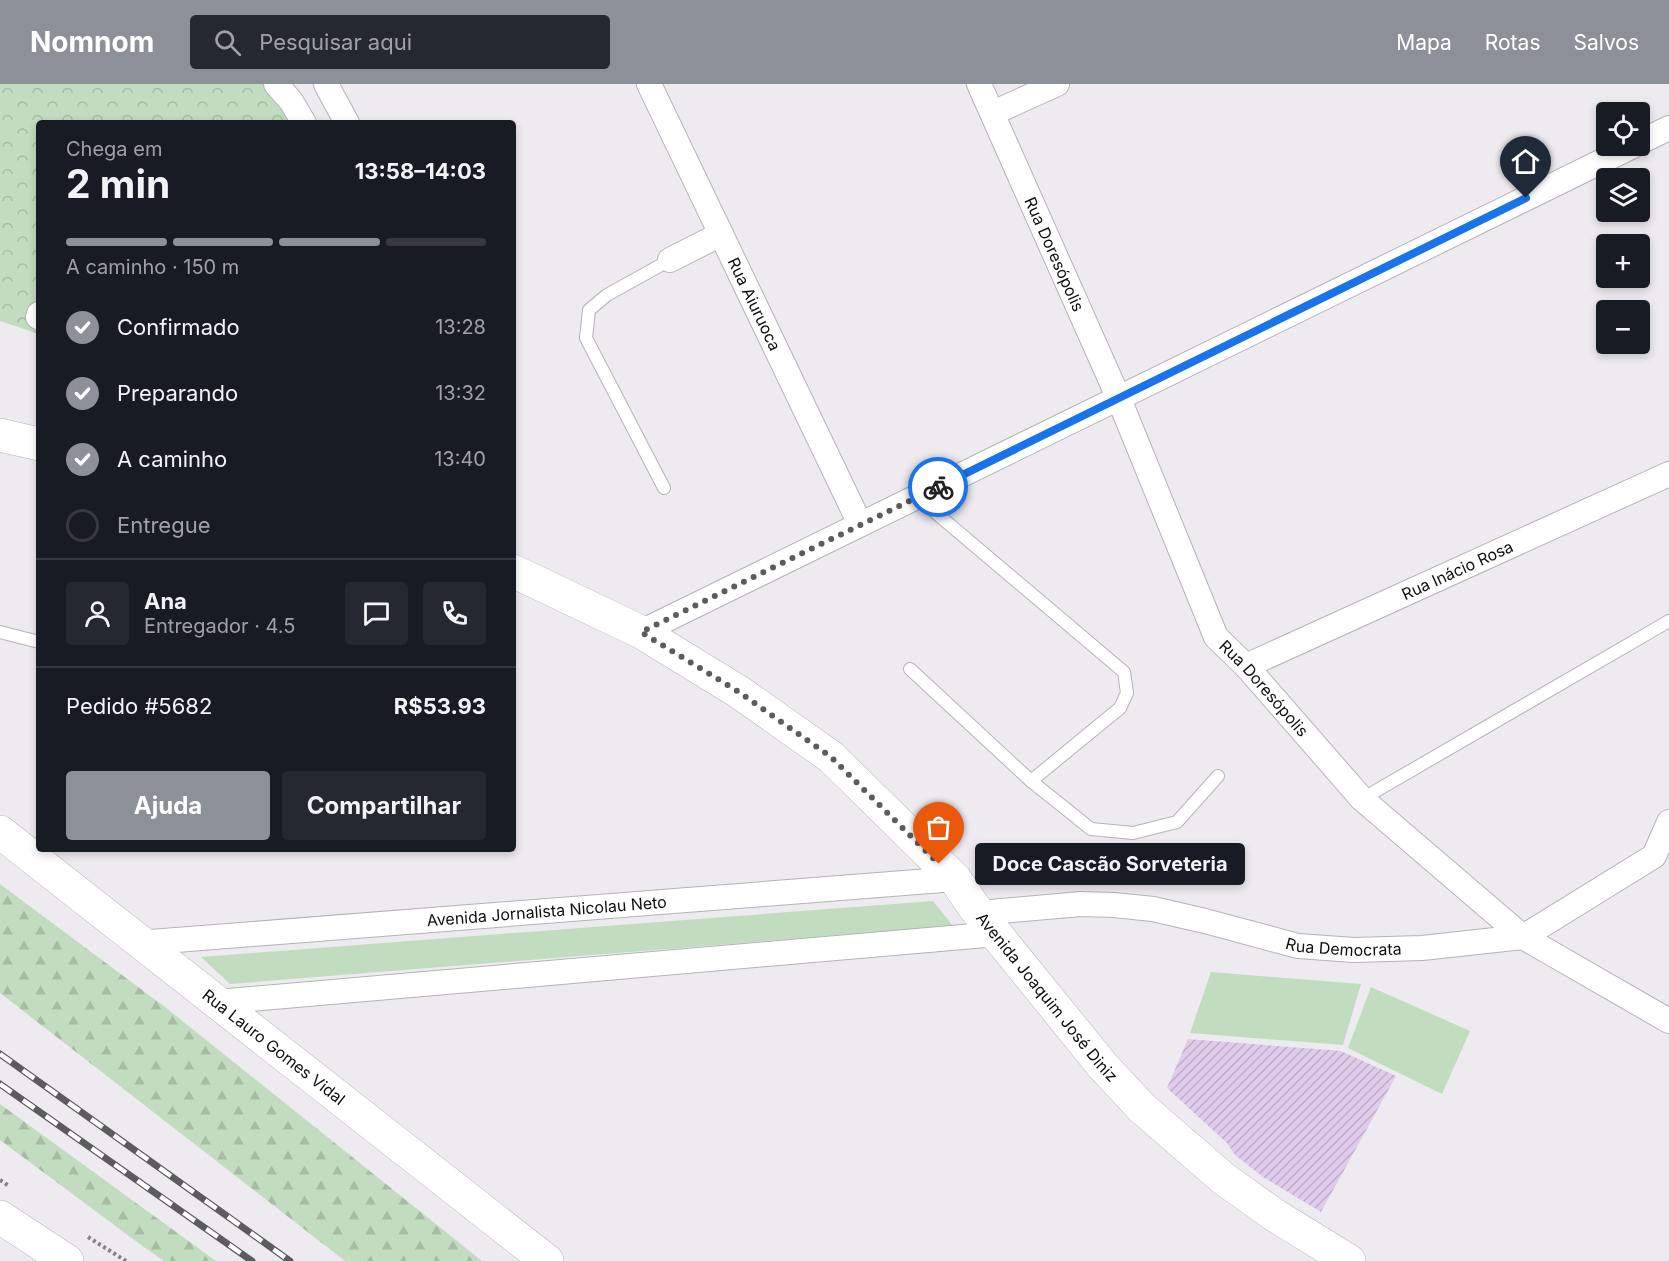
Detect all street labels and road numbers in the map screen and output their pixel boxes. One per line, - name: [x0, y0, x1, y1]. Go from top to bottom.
- street label: Rua Doresópolis: [1020, 194, 1089, 314]
- street label: Rua Aiuruoca: [724, 254, 785, 354]
- street label: Rua Inácio Rosa: [1398, 536, 1516, 604]
- street label: Rua Doresópolis: [1215, 636, 1313, 740]
- street label: Avenida Jornalista Nicolau Neto: [426, 892, 667, 930]
- street label: Avenida Joaquim José Diniz: [972, 908, 1122, 1086]
- street label: Rua Democrata: [1283, 933, 1402, 960]
- street label: Rua Lauro Gomes Vidal: [198, 985, 349, 1109]

